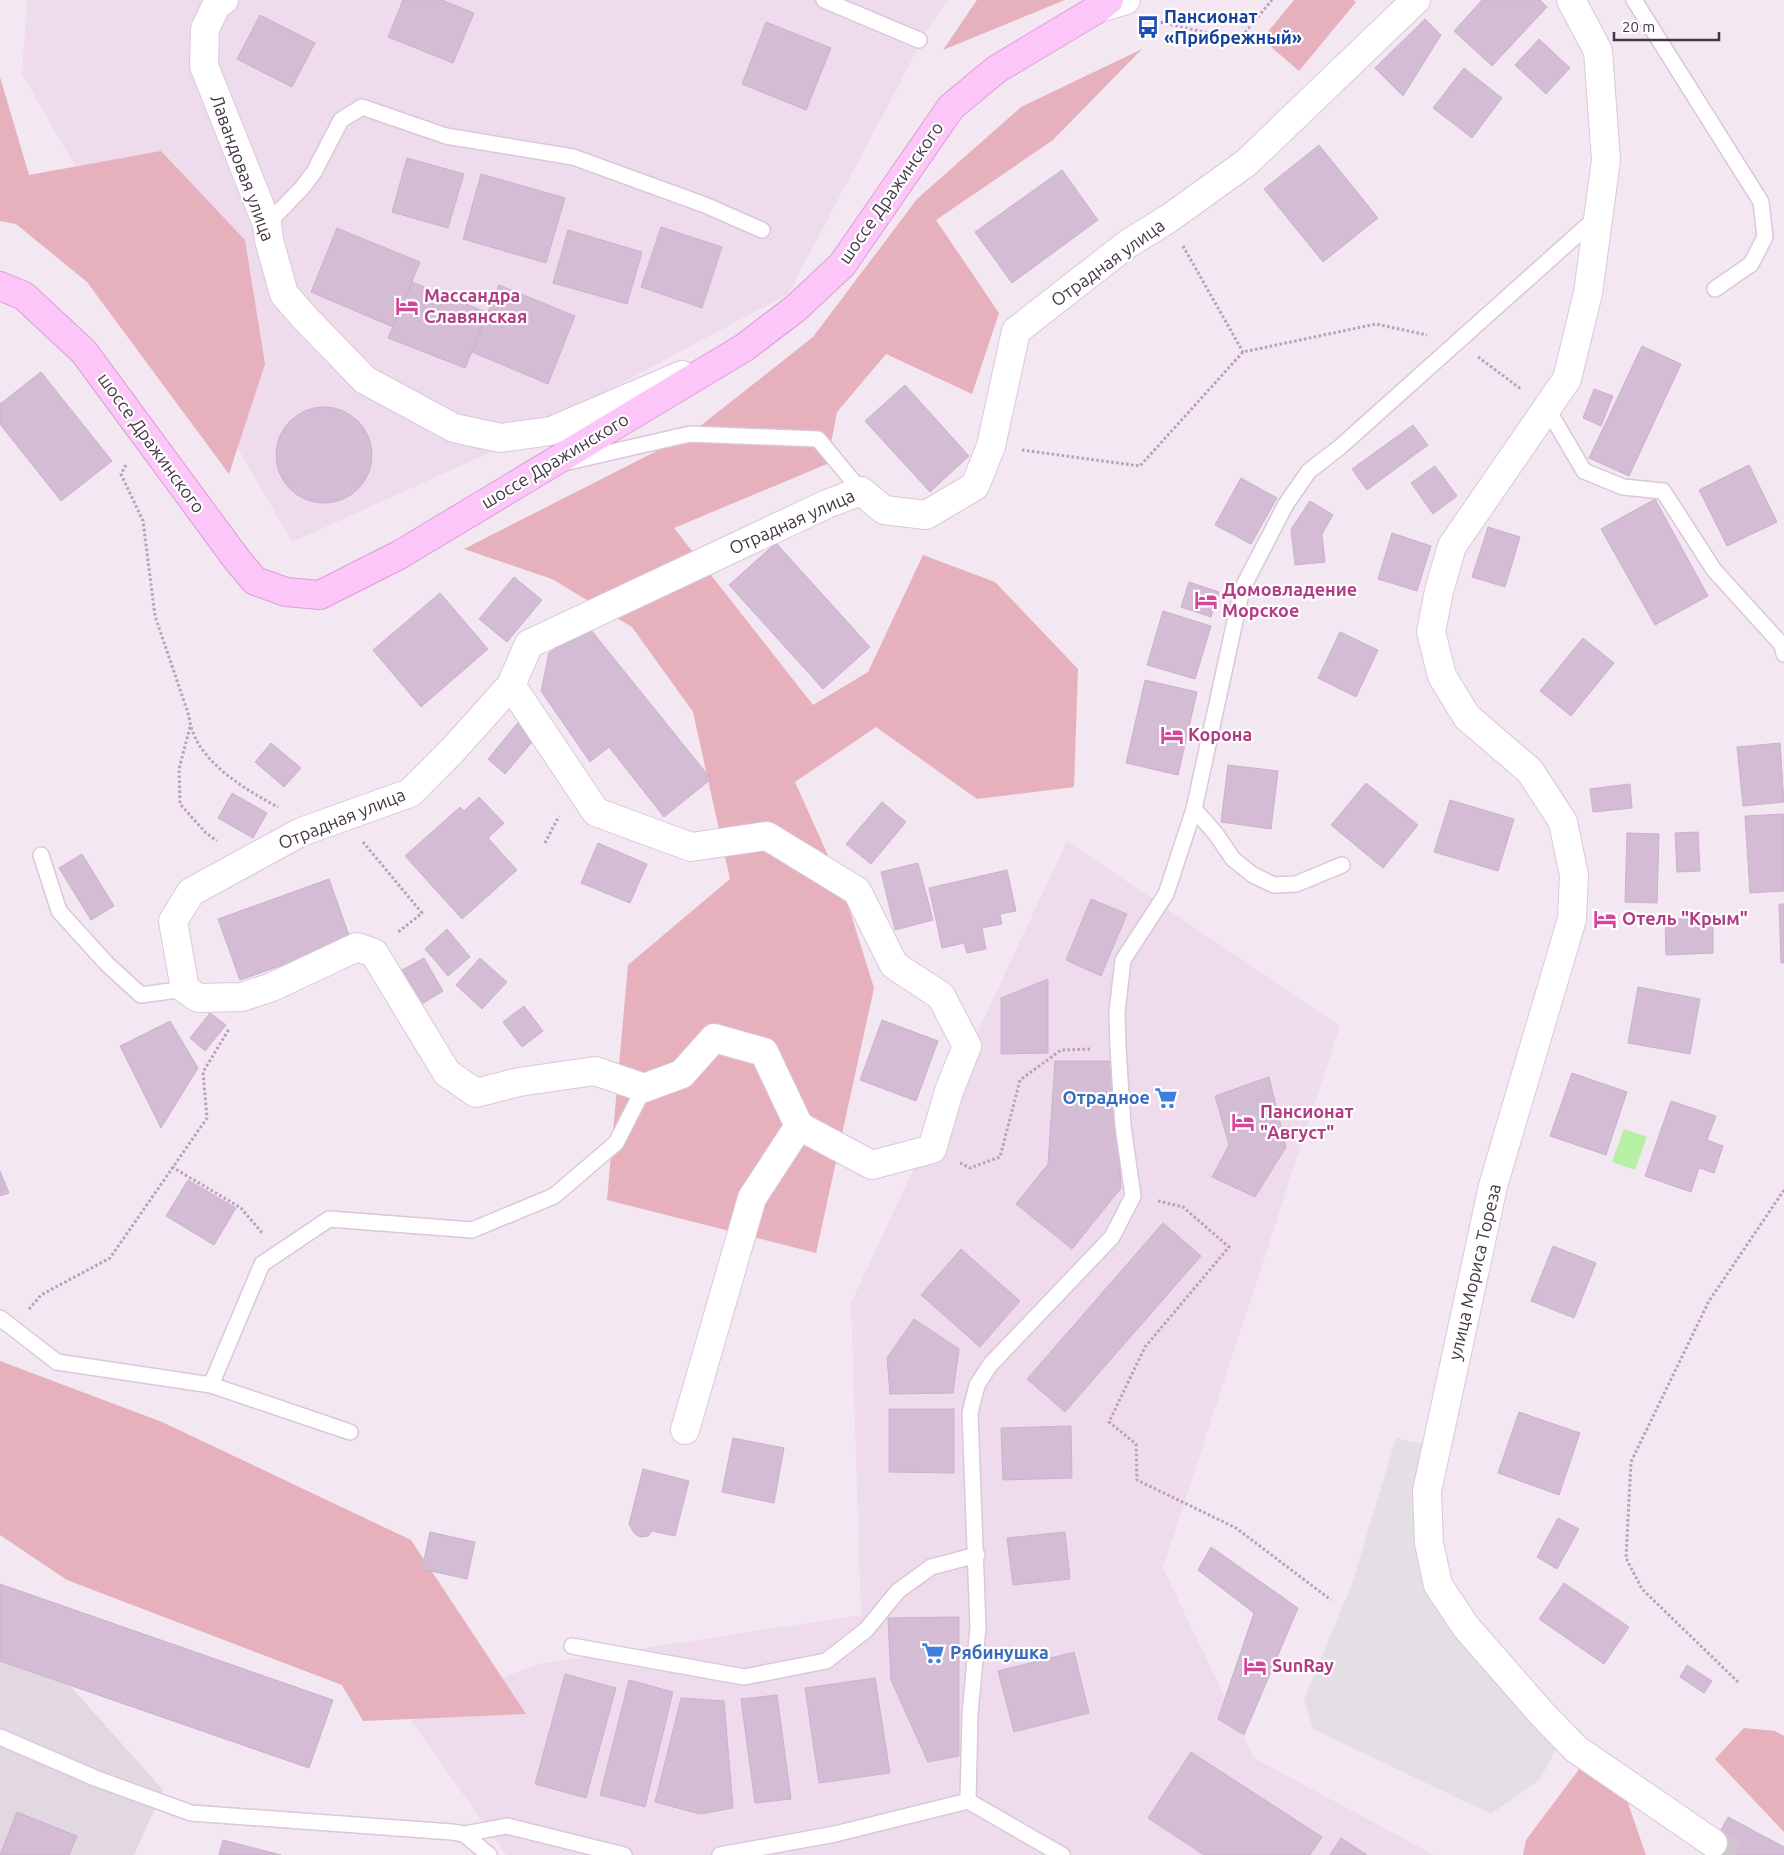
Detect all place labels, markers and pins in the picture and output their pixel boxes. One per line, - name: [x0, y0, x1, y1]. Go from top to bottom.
- place label: Пансионат «Прибрежный»: [1164, 6, 1302, 47]
- bus stop icon: Пансионат «Прибрежный»: [1135, 14, 1161, 40]
- place label: Массандра Славянская: [424, 285, 527, 326]
- hotel icon: Массандра Славянская: [394, 293, 420, 319]
- place label: Домовладение Морское: [1222, 579, 1357, 620]
- hotel icon: Домовладение Морское: [1193, 587, 1219, 613]
- hotel icon: Корона: [1159, 722, 1185, 748]
- place label: Корона: [1188, 724, 1252, 744]
- hotel icon: Отель "Крым": [1592, 906, 1618, 932]
- place label: Отель "Крым": [1622, 908, 1748, 928]
- supermarket icon: Отрадное: [1153, 1085, 1179, 1111]
- place label: Отрадное: [1063, 1087, 1150, 1107]
- place label: Пансионат "Август": [1260, 1101, 1354, 1142]
- hotel icon: Пансионат "Август": [1230, 1109, 1256, 1135]
- supermarket icon: Рябинушка: [920, 1640, 946, 1666]
- place label: Рябинушка: [950, 1642, 1049, 1662]
- hotel icon: SunRay: [1242, 1653, 1268, 1679]
- place label: SunRay: [1272, 1655, 1334, 1675]

